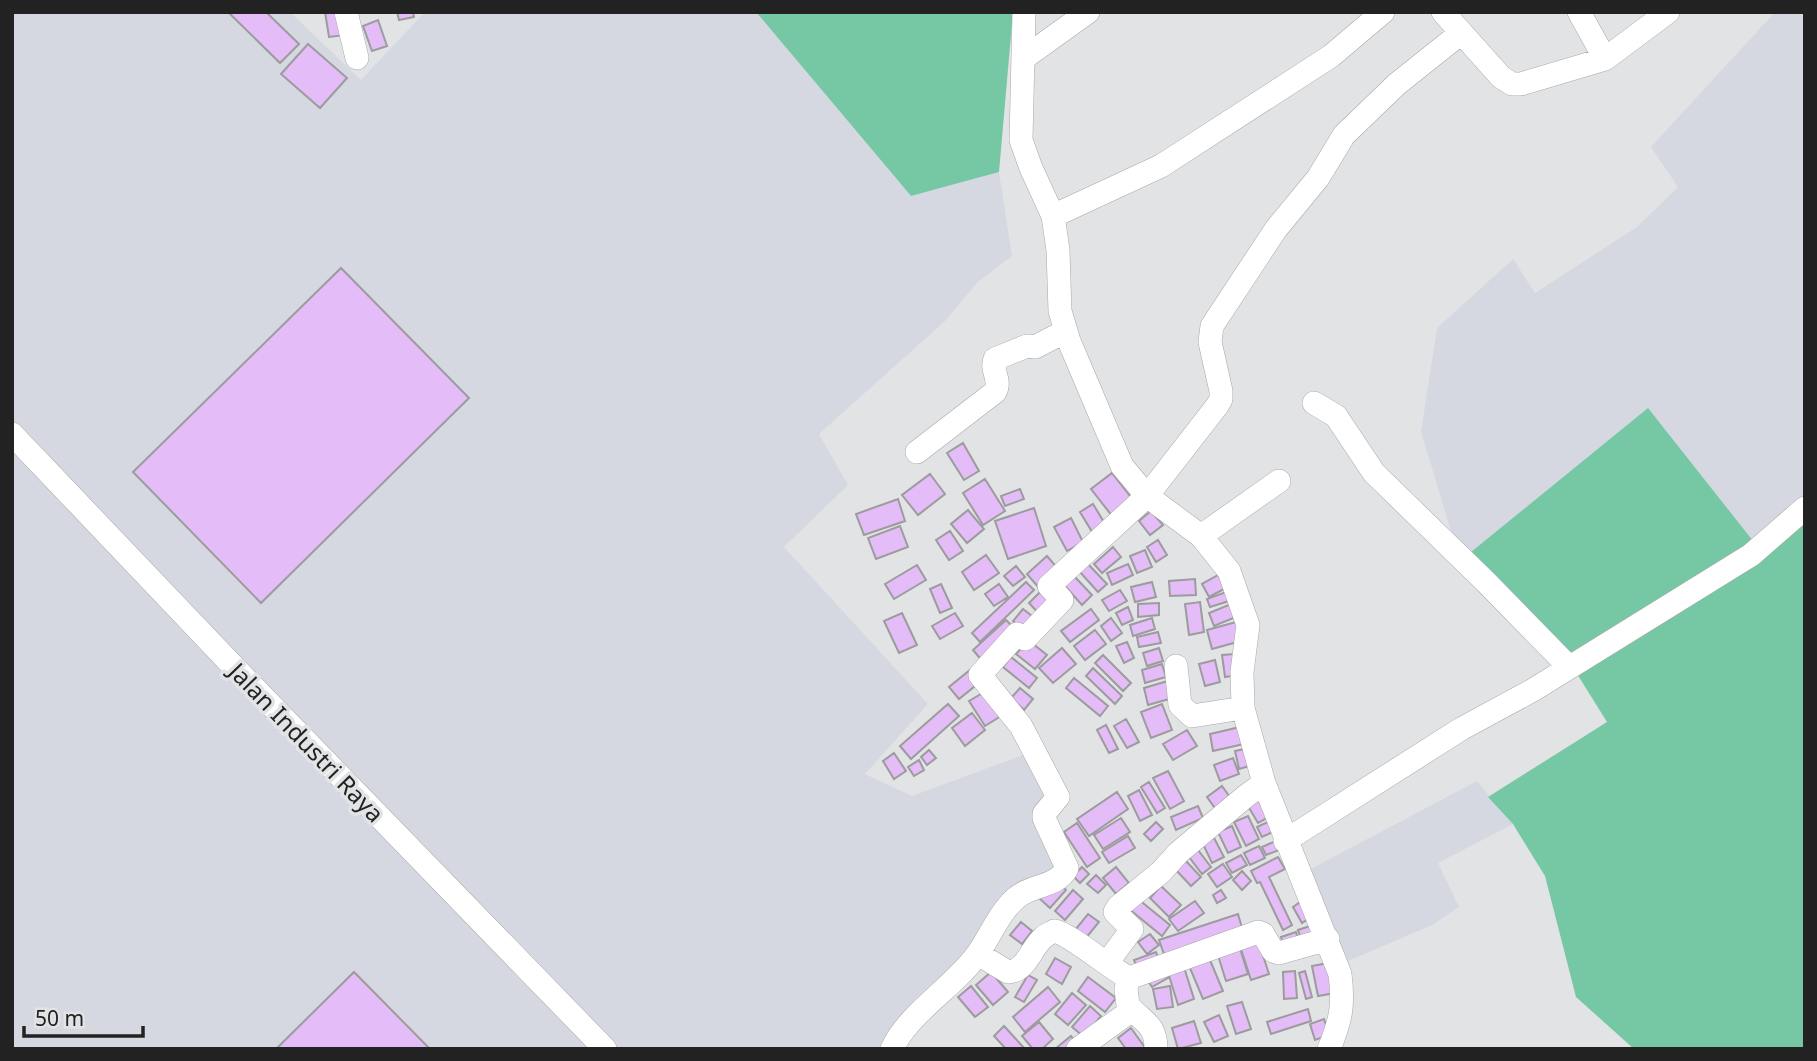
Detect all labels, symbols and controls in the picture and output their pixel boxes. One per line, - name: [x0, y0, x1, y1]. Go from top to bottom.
- street label: Jalan Industri Raya: [221, 654, 392, 829]
- scale bar: [24, 995, 144, 1038]
- text: 50 m: [35, 1004, 84, 1032]

